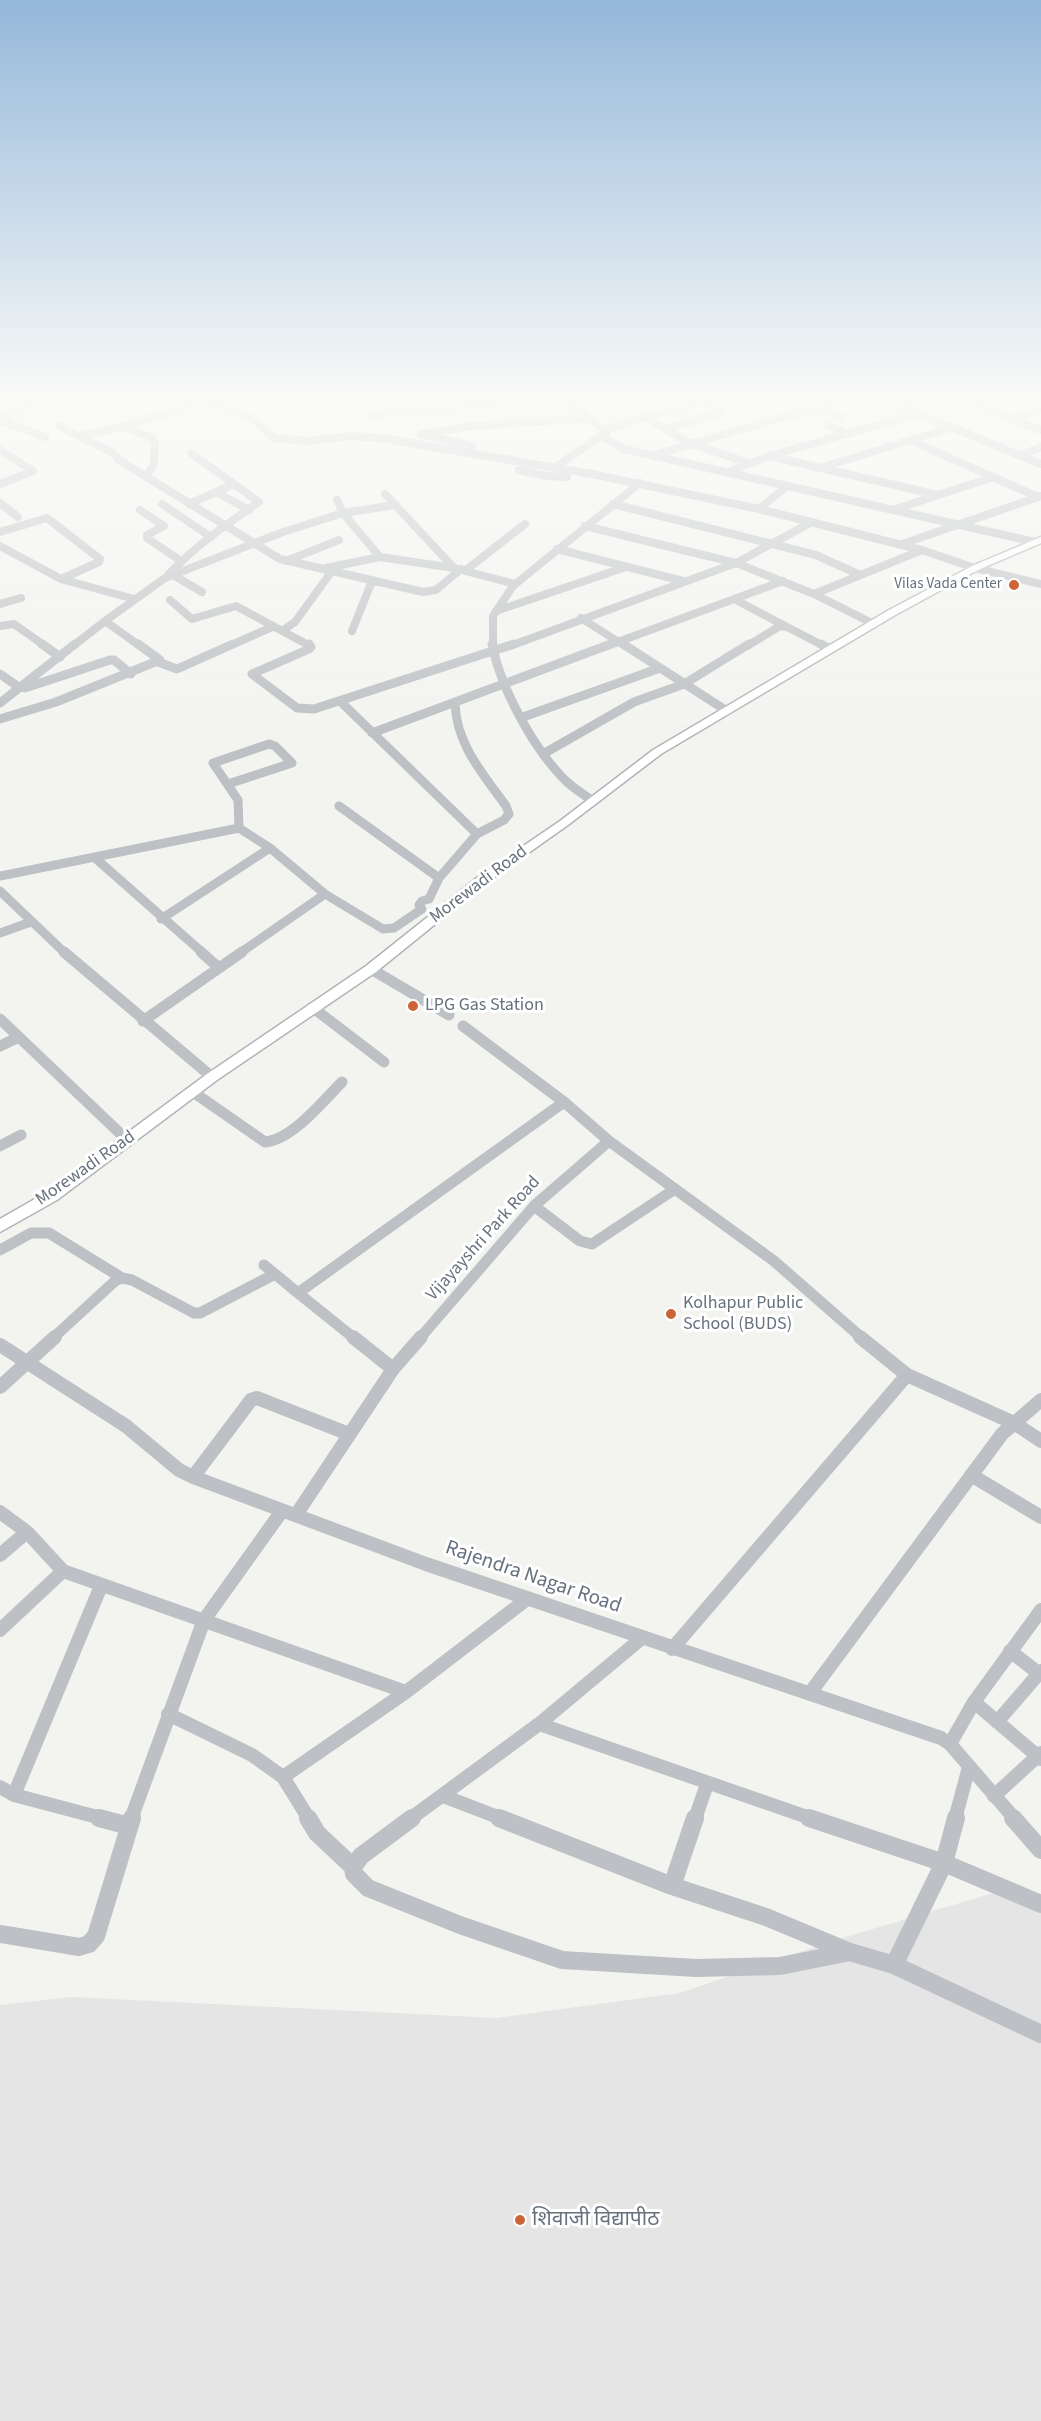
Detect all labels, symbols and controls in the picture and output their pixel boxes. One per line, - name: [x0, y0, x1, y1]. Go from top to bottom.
- place label: Vilas Vada Center: [894, 576, 1002, 594]
- marker: Vilas Vada Center: [1007, 578, 1021, 592]
- street label: Morewadi Road: [426, 841, 532, 929]
- place label: LPG Gas Station: [425, 995, 544, 1017]
- marker: LPG Gas Station: [406, 999, 420, 1013]
- street label: Morewadi Road: [32, 1127, 140, 1211]
- street label: Vijayayshri Park Road: [422, 1172, 546, 1306]
- place label: Kolhapur Public School (BUDS): [683, 1293, 803, 1336]
- marker: Kolhapur Public School (BUDS): [664, 1307, 678, 1321]
- street label: Rajendra Nagar Road: [442, 1536, 624, 1620]
- place label: शिवाजी विद्यापीठ: [532, 2207, 659, 2233]
- marker: शिवाजी विद्यापीठ: [513, 2213, 527, 2227]

